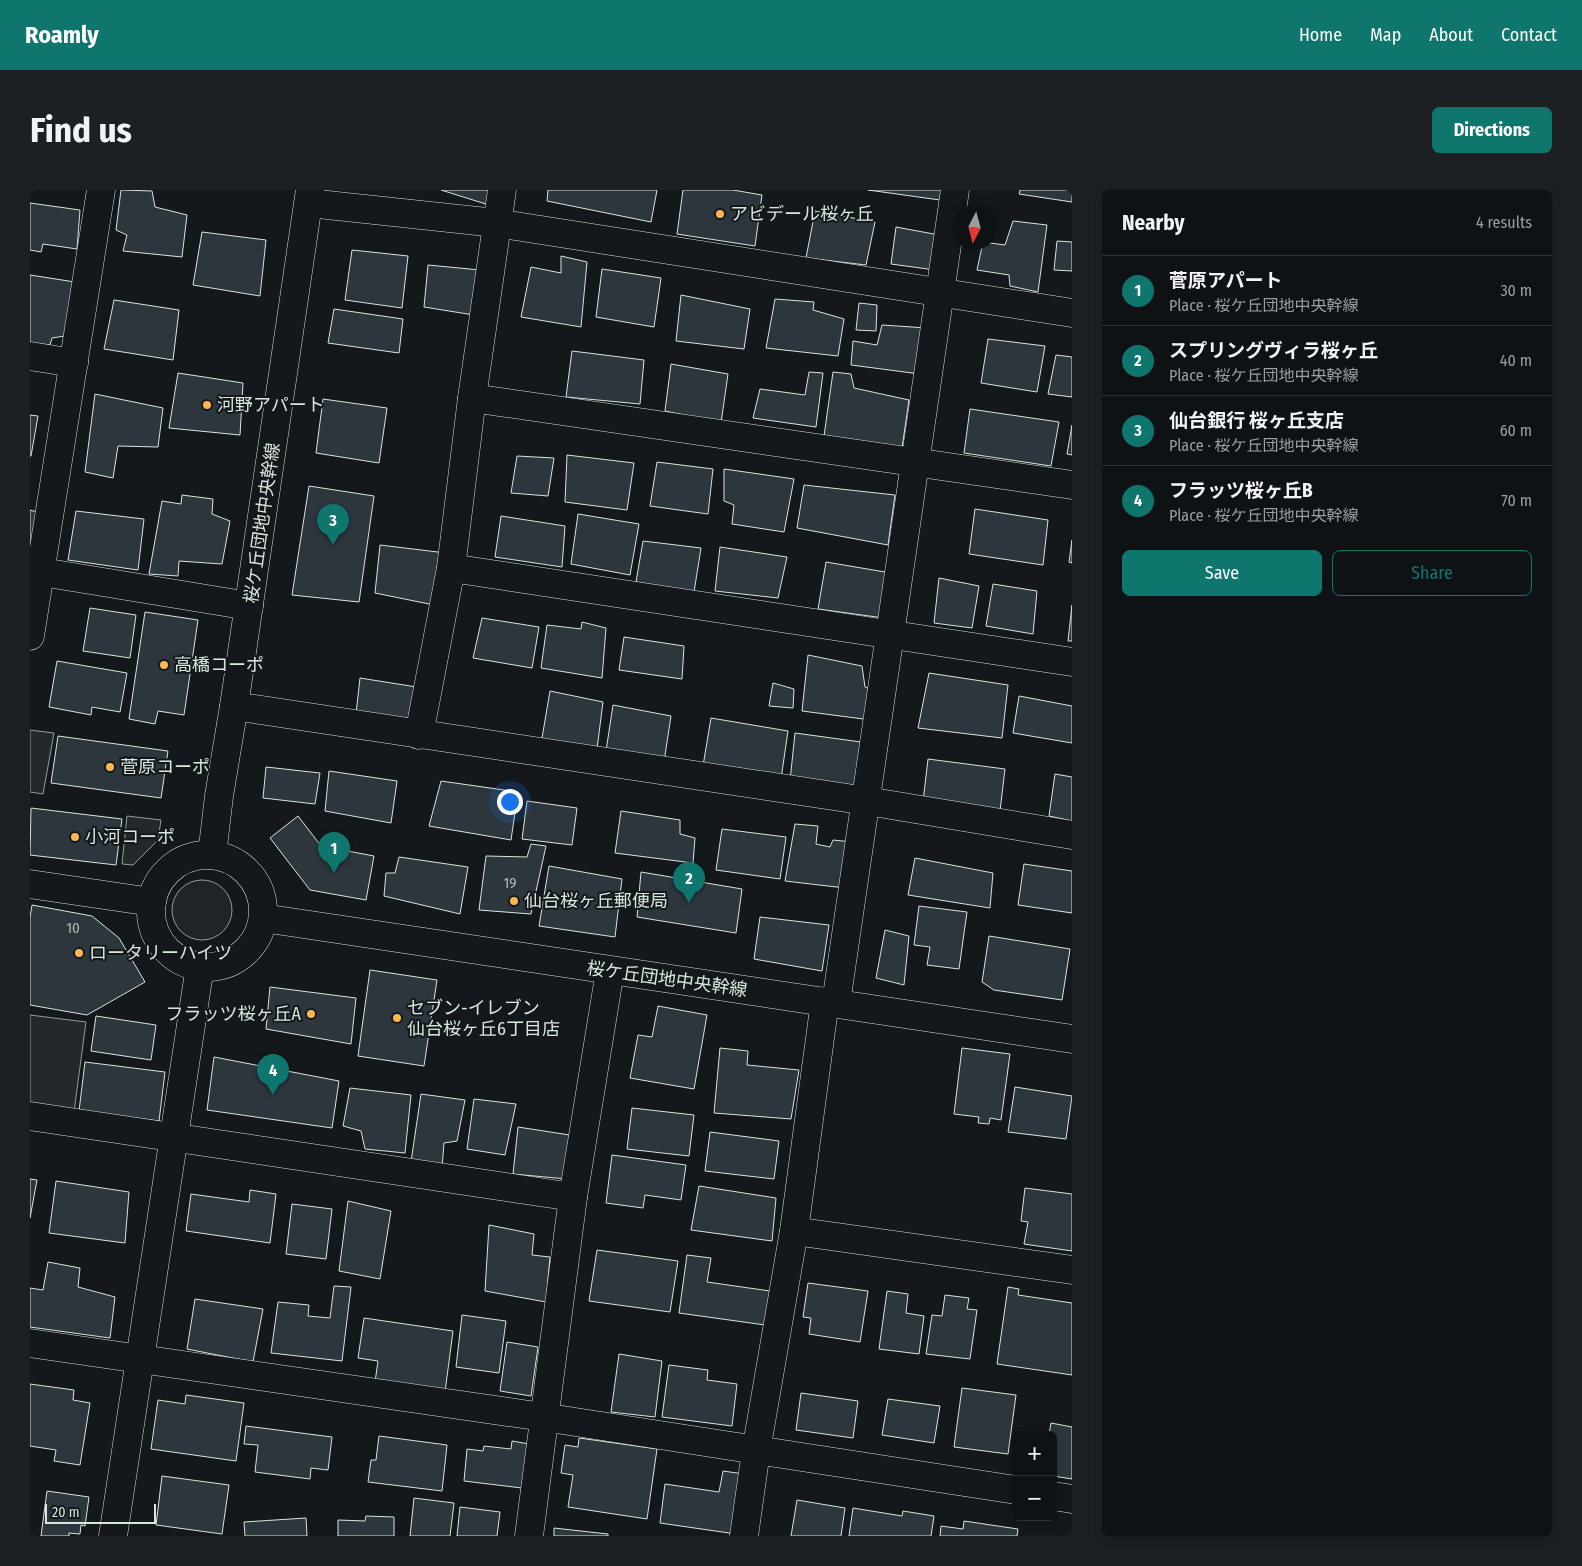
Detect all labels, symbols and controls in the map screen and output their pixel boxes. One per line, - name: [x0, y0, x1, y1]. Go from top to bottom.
- text: Roamly: [25, 21, 99, 49]
- text: Home: [1299, 24, 1342, 46]
- text: Map: [1370, 24, 1401, 46]
- text: About: [1429, 24, 1473, 46]
- text: Contact: [1501, 24, 1557, 46]
- button: Directions: [1432, 107, 1552, 153]
- text: Find us: [30, 109, 132, 151]
- place label: アビデール桜ヶ丘: [730, 203, 874, 225]
- north arrow: [952, 205, 997, 250]
- marker: アビデール桜ヶ丘: [714, 208, 726, 220]
- text: Nearby: [1122, 210, 1184, 236]
- text: 4 results: [1476, 213, 1532, 232]
- text: 菅原アパート: [1169, 269, 1283, 292]
- text: 1: [1135, 281, 1141, 300]
- text: 30 m: [1500, 281, 1532, 300]
- text: Place · 桜ケ丘団地中央幹線: [1169, 296, 1359, 315]
- text: スプリングヴィラ桜ヶ丘: [1169, 339, 1378, 362]
- text: 2: [1134, 351, 1142, 370]
- text: 40 m: [1500, 351, 1532, 370]
- text: Place · 桜ケ丘団地中央幹線: [1169, 366, 1359, 385]
- place label: 河野アパート: [217, 394, 325, 416]
- marker: 河野アパート: [201, 399, 213, 411]
- text: 仙台銀行 桜ヶ丘支店: [1169, 409, 1344, 432]
- text: 3: [1134, 421, 1142, 440]
- text: 60 m: [1500, 421, 1532, 440]
- text: Place · 桜ケ丘団地中央幹線: [1169, 436, 1359, 455]
- street label: 桜ケ丘団地中央幹線: [240, 441, 284, 605]
- text: フラッツ桜ヶ丘B: [1169, 479, 1313, 502]
- text: 4: [1134, 491, 1142, 510]
- text: 70 m: [1501, 491, 1532, 510]
- pin: 3: [317, 504, 349, 545]
- text: Place · 桜ケ丘団地中央幹線: [1169, 506, 1359, 525]
- button: Save: [1122, 550, 1322, 596]
- button: Share: [1332, 550, 1532, 596]
- place label: 高橋コーポ: [174, 654, 264, 676]
- marker: 高橋コーポ: [158, 659, 170, 671]
- place label: 菅原コーポ: [120, 756, 210, 778]
- marker: 菅原コーポ: [104, 761, 116, 773]
- your location: [497, 789, 523, 815]
- place label: 小河コーポ: [85, 826, 175, 848]
- marker: 小河コーポ: [69, 831, 81, 843]
- pin: 1: [318, 832, 350, 873]
- pin: 2: [673, 862, 705, 903]
- house number: 19: [503, 874, 517, 892]
- place label: 仙台桜ヶ丘郵便局: [524, 890, 668, 912]
- marker: 仙台桜ヶ丘郵便局: [508, 895, 520, 907]
- house number: 10: [66, 919, 80, 937]
- place label: ロータリーハイツ: [89, 942, 232, 964]
- marker: ロータリーハイツ: [73, 947, 85, 959]
- street label: 桜ケ丘団地中央幹線: [585, 957, 749, 1001]
- place label: セブン-イレブン 仙台桜ヶ丘6丁目店: [407, 997, 560, 1040]
- place label: フラッツ桜ヶ丘A: [166, 1003, 302, 1025]
- marker: フラッツ桜ヶ丘A: [305, 1008, 317, 1020]
- marker: セブン-イレブン 仙台桜ヶ丘6丁目店: [391, 1012, 403, 1024]
- pin: 4: [257, 1054, 289, 1095]
- map controls: [1012, 1431, 1057, 1521]
- button: +: [1012, 1431, 1057, 1476]
- button: −: [1012, 1476, 1057, 1521]
- scale bar: [45, 1501, 156, 1524]
- text: 20 m: [52, 1504, 80, 1521]

